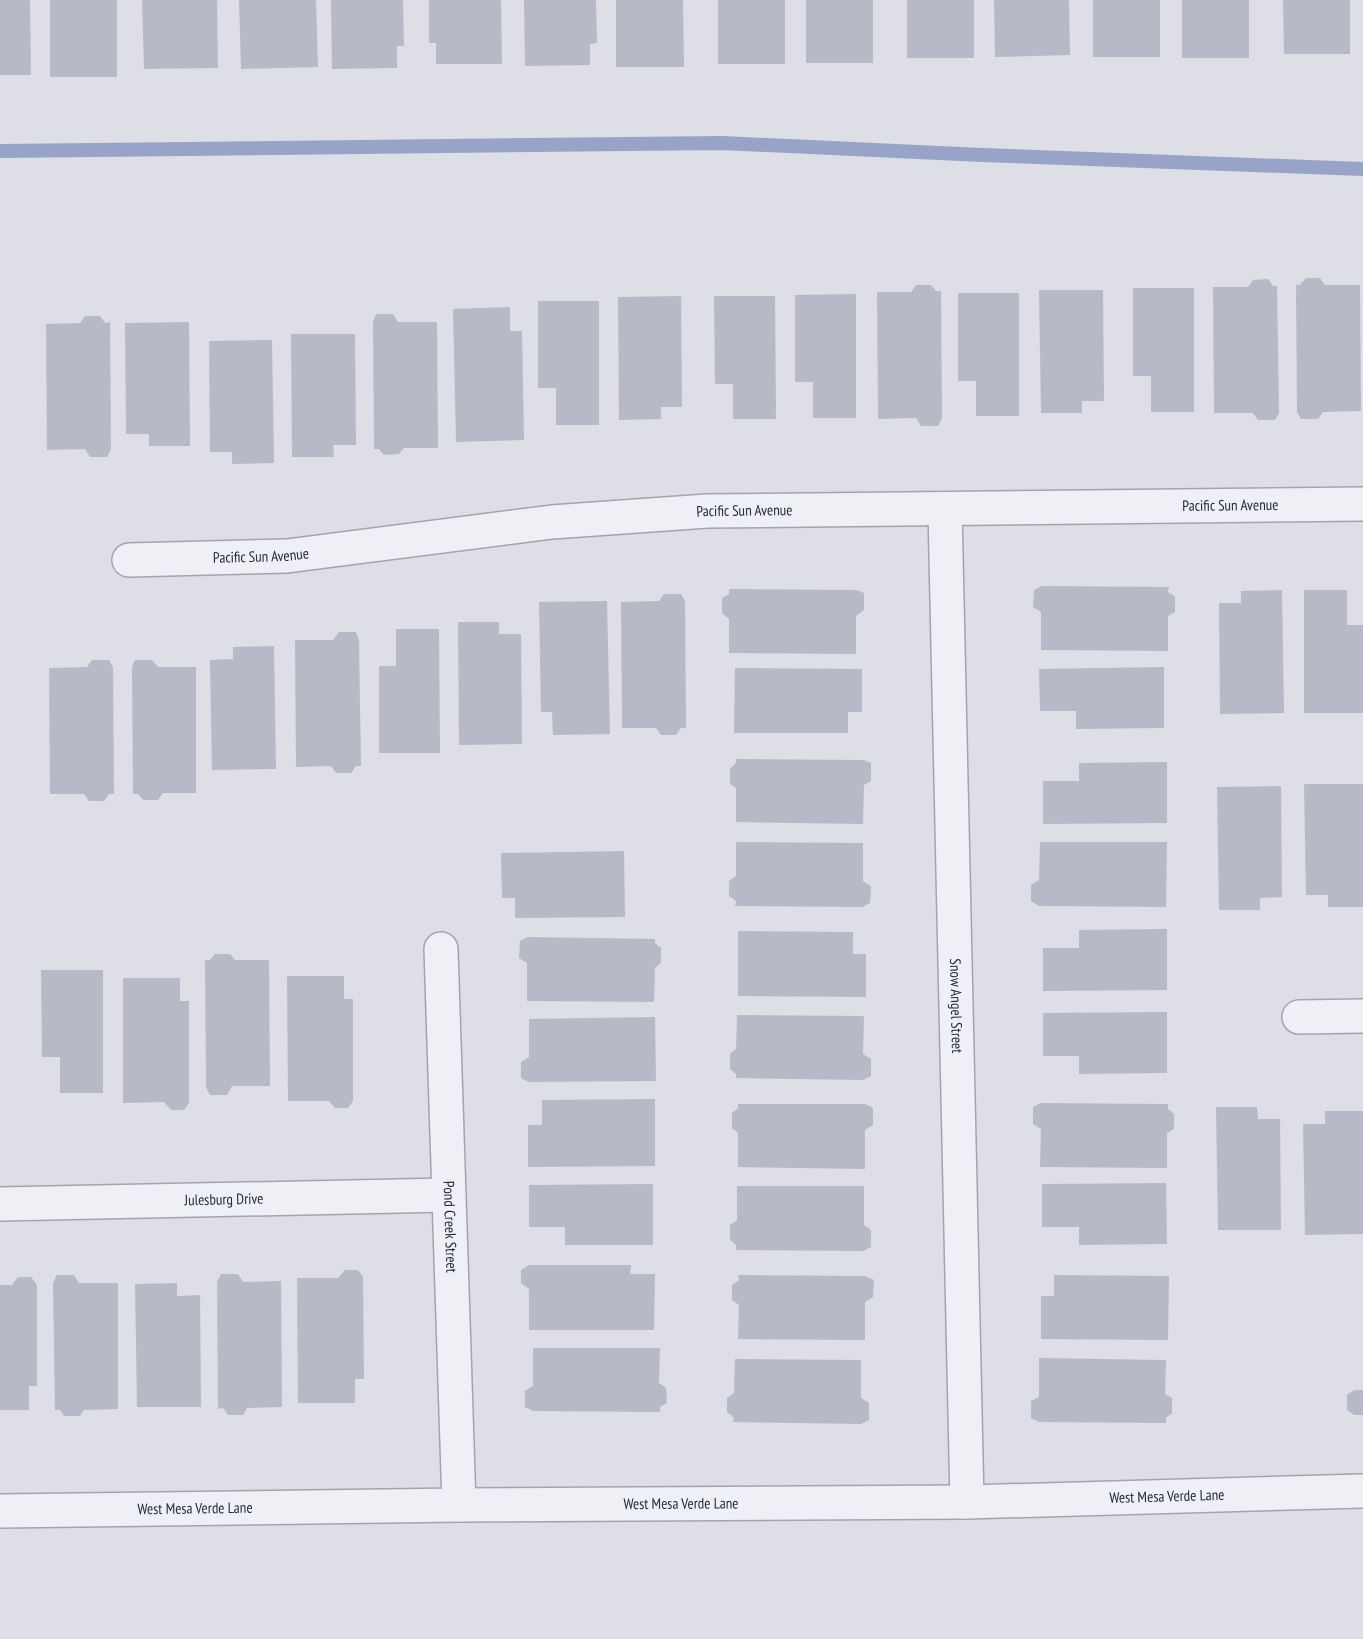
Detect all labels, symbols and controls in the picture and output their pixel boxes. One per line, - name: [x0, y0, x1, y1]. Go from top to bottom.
- street label: Pacific Sun Avenue: [1182, 495, 1279, 515]
- street label: Pacific Sun Avenue: [696, 500, 793, 521]
- street label: Pacific Sun Avenue: [213, 543, 310, 567]
- street label: Snow Angel Street: [946, 958, 967, 1054]
- street label: Pond Creek Street: [440, 1181, 461, 1273]
- street label: Julesburg Drive: [183, 1189, 264, 1209]
- street label: West Mesa Verde Lane: [1109, 1485, 1225, 1507]
- street label: West Mesa Verde Lane: [623, 1493, 739, 1513]
- street label: West Mesa Verde Lane: [137, 1498, 253, 1518]

